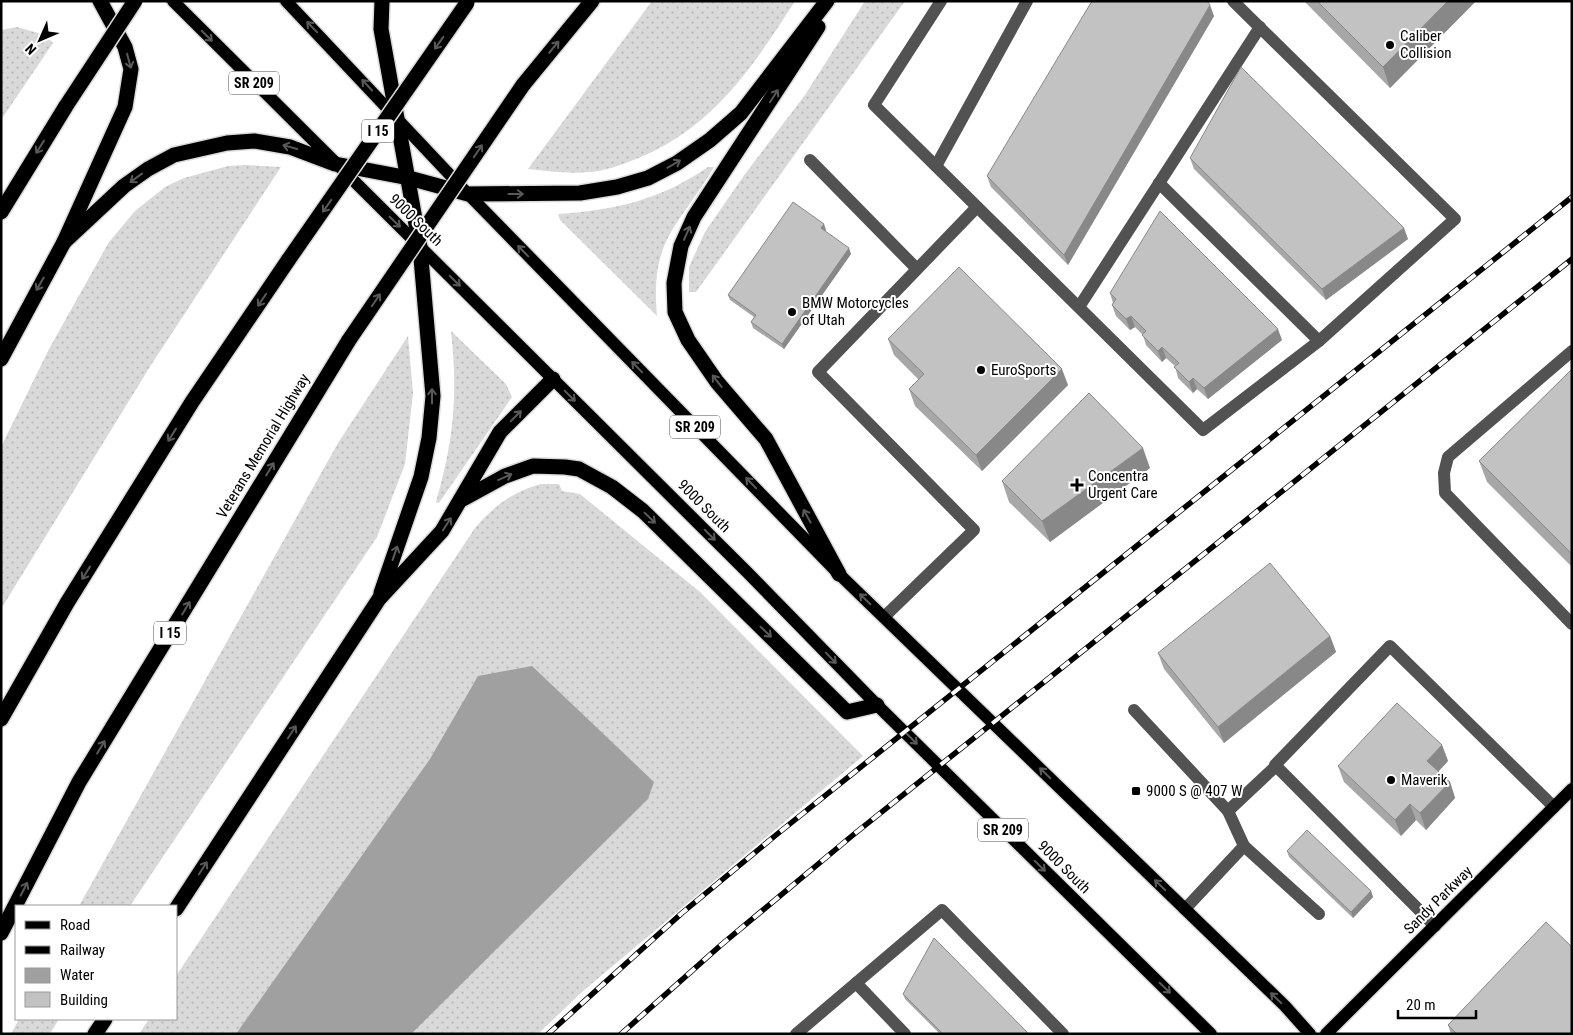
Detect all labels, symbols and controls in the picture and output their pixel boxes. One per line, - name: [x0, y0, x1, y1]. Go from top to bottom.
- north arrow: [15, 15, 65, 65]
- one-way arrow: [306, 21, 318, 33]
- place label: Caliber Collision: [1400, 27, 1451, 62]
- one-way arrow: [201, 30, 214, 42]
- one-way arrow: [434, 36, 444, 50]
- marker: Caliber Collision: [1384, 39, 1396, 51]
- text: N: [22, 41, 39, 58]
- one-way arrow: [548, 41, 559, 54]
- one-way arrow: [124, 52, 134, 68]
- road number: SR 209: [229, 72, 279, 95]
- one-way arrow: [361, 79, 373, 92]
- one-way arrow: [769, 90, 779, 104]
- road number: I 15: [362, 120, 394, 142]
- one-way arrow: [35, 140, 45, 154]
- one-way arrow: [282, 142, 298, 152]
- one-way arrow: [472, 144, 483, 158]
- one-way arrow: [666, 159, 681, 169]
- one-way arrow: [129, 173, 143, 183]
- one-way arrow: [508, 189, 524, 199]
- street label: 9000 South: [386, 190, 446, 250]
- one-way arrow: [322, 198, 332, 212]
- one-way arrow: [389, 216, 401, 228]
- one-way arrow: [683, 226, 693, 241]
- one-way arrow: [517, 245, 529, 257]
- one-way arrow: [449, 275, 461, 287]
- one-way arrow: [35, 277, 45, 291]
- one-way arrow: [257, 293, 267, 307]
- one-way arrow: [371, 293, 381, 307]
- place label: BMW Motorcycles of Utah: [802, 294, 909, 329]
- marker: BMW Motorcycles of Utah: [786, 306, 798, 318]
- one-way arrow: [631, 361, 643, 373]
- place label: EuroSports: [991, 361, 1057, 379]
- marker: EuroSports: [975, 364, 987, 376]
- street label: Veterans Memorial Highway: [213, 371, 313, 521]
- one-way arrow: [712, 375, 723, 388]
- one-way arrow: [427, 388, 437, 404]
- one-way arrow: [564, 389, 576, 402]
- one-way arrow: [510, 409, 522, 422]
- road number: SR 209: [670, 416, 720, 438]
- one-way arrow: [166, 428, 177, 442]
- one-way arrow: [266, 462, 276, 476]
- place label: Concentra Urgent Care: [1088, 467, 1158, 502]
- one-way arrow: [497, 472, 512, 481]
- street label: 9000 South: [674, 476, 734, 536]
- one-way arrow: [745, 478, 757, 490]
- marker: Concentra Urgent Care: [1070, 478, 1084, 492]
- one-way arrow: [802, 509, 812, 523]
- one-way arrow: [643, 512, 656, 524]
- one-way arrow: [442, 517, 452, 531]
- one-way arrow: [704, 529, 716, 541]
- one-way arrow: [391, 546, 400, 561]
- one-way arrow: [81, 566, 91, 580]
- one-way arrow: [859, 593, 871, 605]
- one-way arrow: [181, 601, 191, 615]
- road number: I 15: [154, 622, 186, 644]
- one-way arrow: [759, 625, 771, 637]
- one-way arrow: [825, 651, 837, 664]
- one-way arrow: [287, 726, 297, 740]
- one-way arrow: [906, 733, 918, 745]
- one-way arrow: [97, 740, 107, 754]
- one-way arrow: [1038, 767, 1051, 779]
- place label: Maverik: [1401, 771, 1448, 789]
- marker: Maverik: [1385, 774, 1397, 786]
- place label: 9000 S @ 407 W: [1146, 782, 1243, 800]
- marker: 9000 S @ 407 W: [1130, 785, 1142, 797]
- road number: SR 209: [978, 818, 1028, 842]
- street label: 9000 South: [1034, 837, 1094, 897]
- one-way arrow: [1034, 859, 1046, 872]
- one-way arrow: [198, 862, 208, 876]
- street label: Sandy Parkway: [1400, 862, 1476, 938]
- one-way arrow: [1154, 879, 1166, 891]
- one-way arrow: [19, 882, 29, 897]
- legend: [15, 905, 178, 1020]
- text: Road: [60, 916, 90, 934]
- text: Railway: [60, 941, 105, 959]
- text: Water: [60, 966, 95, 984]
- one-way arrow: [1158, 982, 1171, 994]
- scale bar: [1398, 988, 1476, 1020]
- text: Building: [60, 991, 108, 1009]
- one-way arrow: [1270, 992, 1283, 1004]
- text: 20 m: [1406, 996, 1436, 1014]

